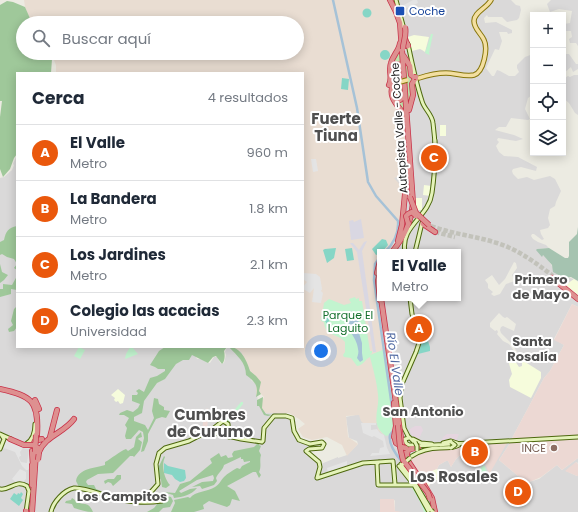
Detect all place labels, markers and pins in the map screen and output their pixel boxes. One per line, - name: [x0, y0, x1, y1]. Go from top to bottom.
- place label: Coche: [409, 3, 445, 19]
- marker: Coche: [394, 5, 406, 17]
- pin: C: [421, 143, 447, 173]
- pin: A: [406, 314, 432, 344]
- pin: B: [462, 437, 488, 467]
- place label: INCE: [521, 440, 546, 456]
- marker: INCE: [549, 443, 559, 453]
- pin: D: [505, 477, 531, 507]

